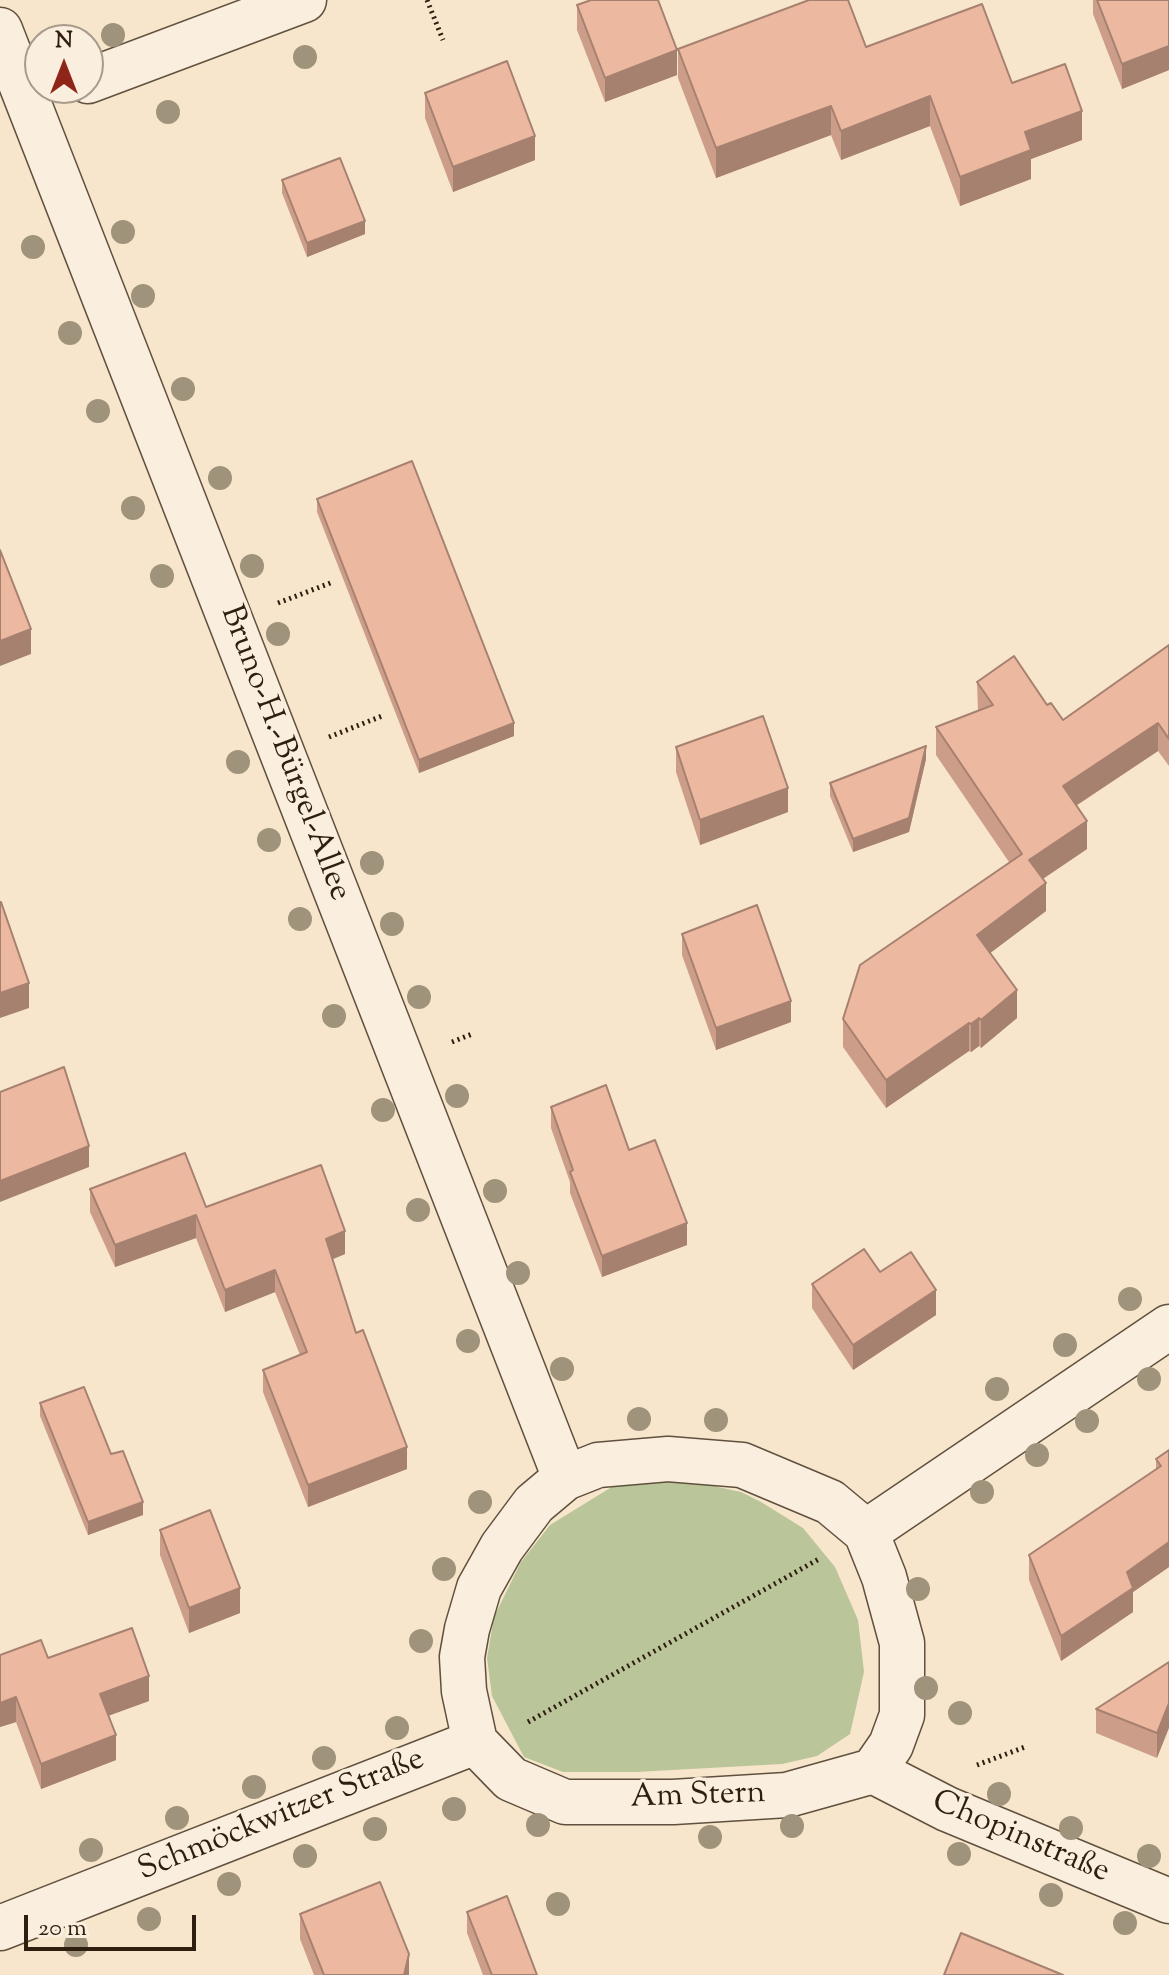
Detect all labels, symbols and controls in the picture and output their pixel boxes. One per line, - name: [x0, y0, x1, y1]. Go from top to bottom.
- north arrow: [24, 24, 104, 104]
- text: N: [55, 26, 73, 58]
- street label: Bruno-H.-Bürgel-Allee: [209, 601, 357, 907]
- street label: Schmöckwitzer Straße: [133, 1742, 431, 1892]
- street label: Am Stern: [630, 1776, 766, 1820]
- street label: Chopinstraße: [925, 1784, 1115, 1894]
- scale bar: [28, 1899, 200, 1949]
- text: 20 m: [38, 1912, 87, 1946]

